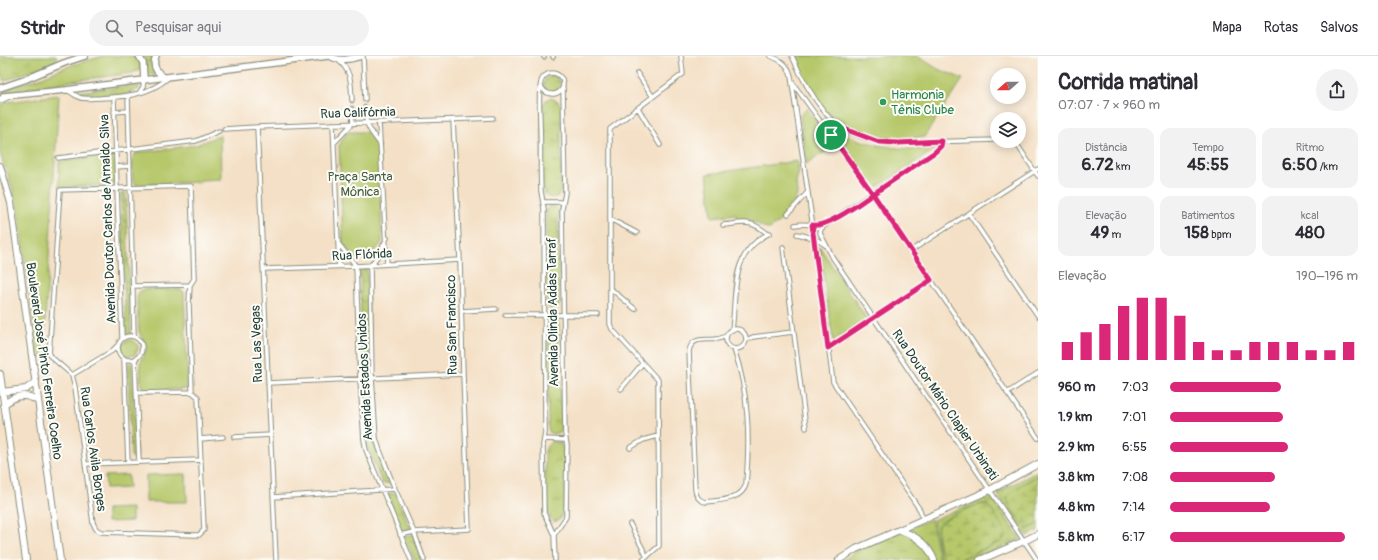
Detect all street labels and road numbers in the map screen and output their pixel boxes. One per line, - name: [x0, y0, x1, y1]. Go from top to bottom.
- street label: Rua Califórnia: [320, 104, 396, 122]
- street label: Avenida Doutor Carlos de Arnaldo Silva: [96, 114, 120, 324]
- street label: Avenida Olinda Addas Tarraf: [544, 236, 562, 387]
- street label: Rua Flórida: [331, 245, 393, 265]
- street label: Boulevard José Pinto Ferreira Coelho: [22, 261, 66, 461]
- street label: Rua San Francisco: [443, 275, 461, 375]
- street label: Rua Las Vegas: [248, 305, 266, 383]
- street label: Avenida Estados Unidos: [354, 313, 376, 441]
- street label: Rua Doutor Mário Clapier Urbinati: [889, 327, 1001, 483]
- street label: Rua Carlos Avila Borges: [76, 386, 110, 513]

